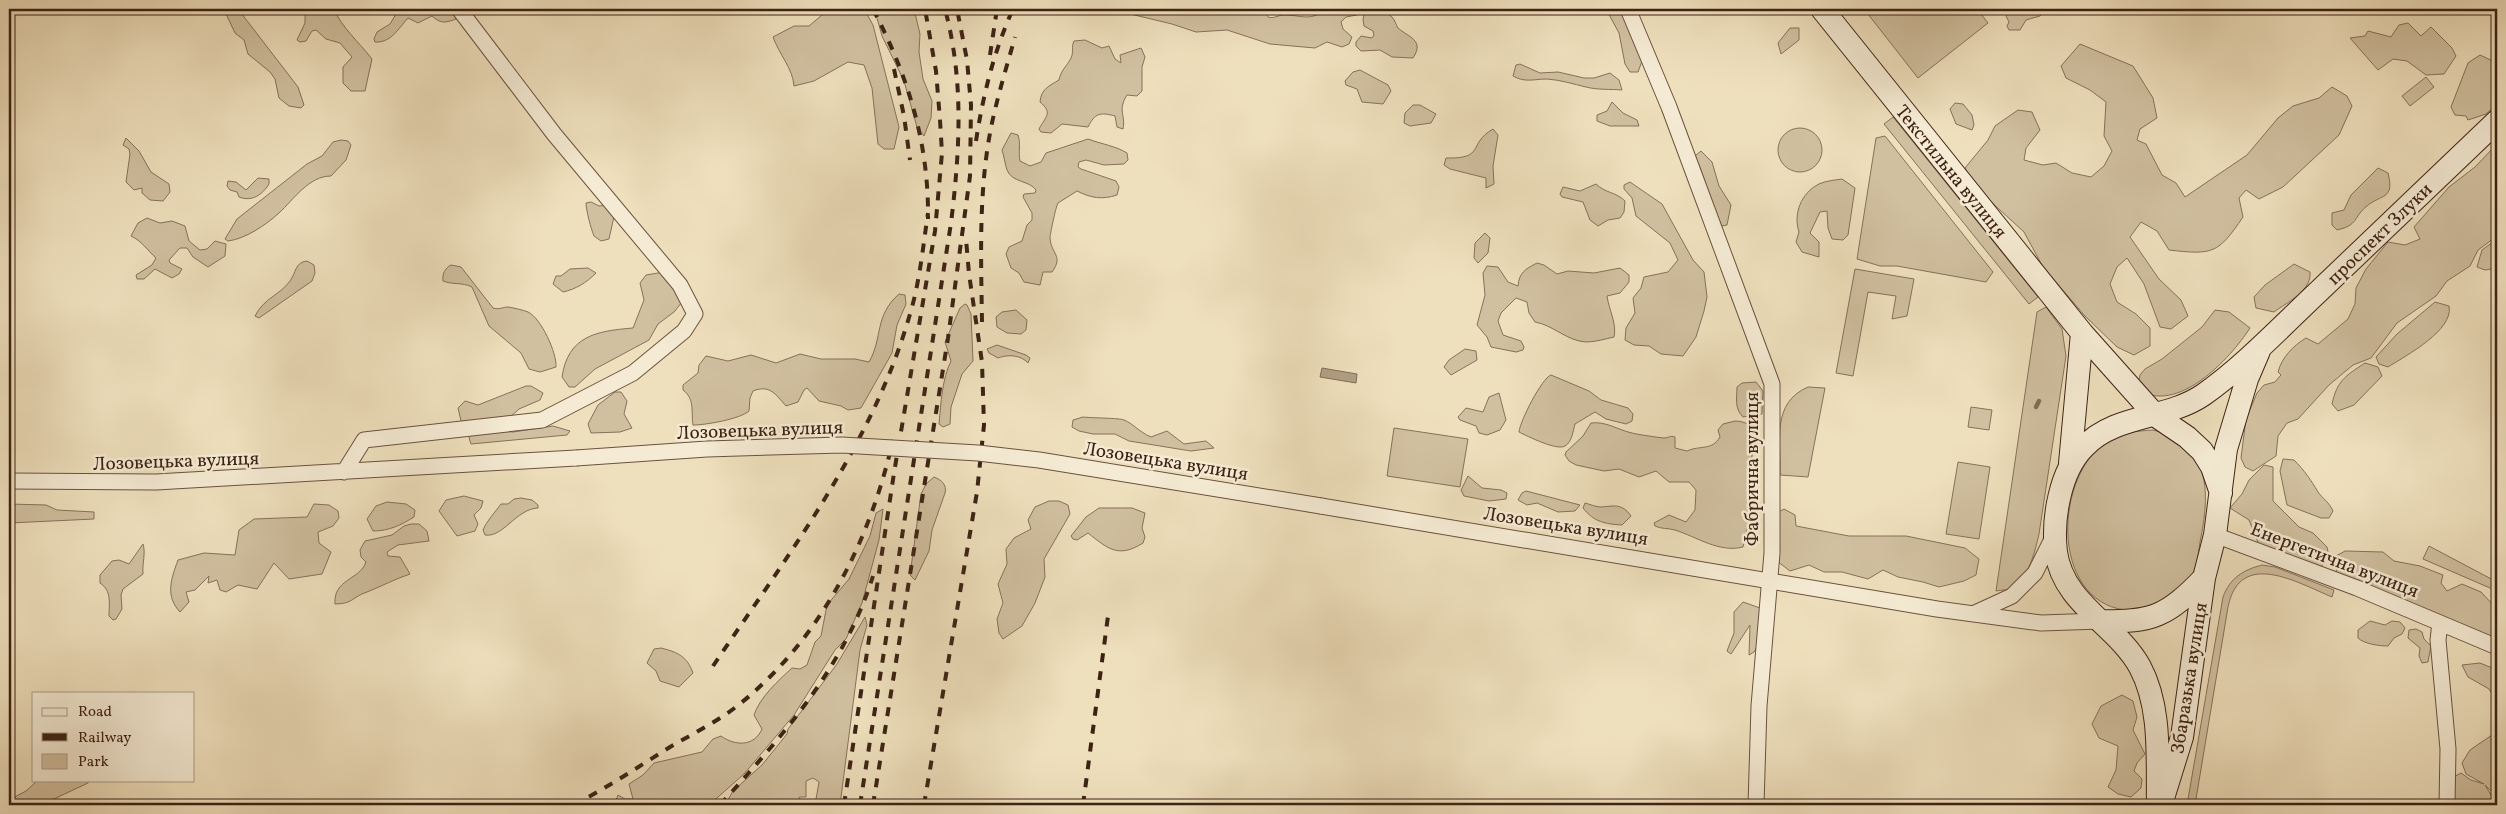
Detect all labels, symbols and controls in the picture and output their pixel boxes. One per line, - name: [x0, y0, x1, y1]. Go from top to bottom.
- street label: Текстильна вулиця: [1888, 100, 2013, 245]
- street label: проспект Злуки: [2322, 177, 2439, 291]
- street label: Фабрична вулиця: [1740, 392, 1766, 546]
- street label: Лозовецька вулиця: [676, 415, 844, 447]
- street label: Лозовецька вулиця: [1081, 436, 1250, 488]
- street label: Лозовецька вулиця: [92, 446, 260, 478]
- street label: Лозовецька вулиця: [1481, 501, 1650, 553]
- street label: Енергетична вулиця: [2246, 517, 2422, 605]
- street label: Збаразька вулиця: [2165, 601, 2215, 756]
- legend: [32, 692, 195, 782]
- text: Road: [78, 702, 112, 723]
- text: Railway: [78, 728, 131, 749]
- text: Park: [78, 752, 109, 773]

